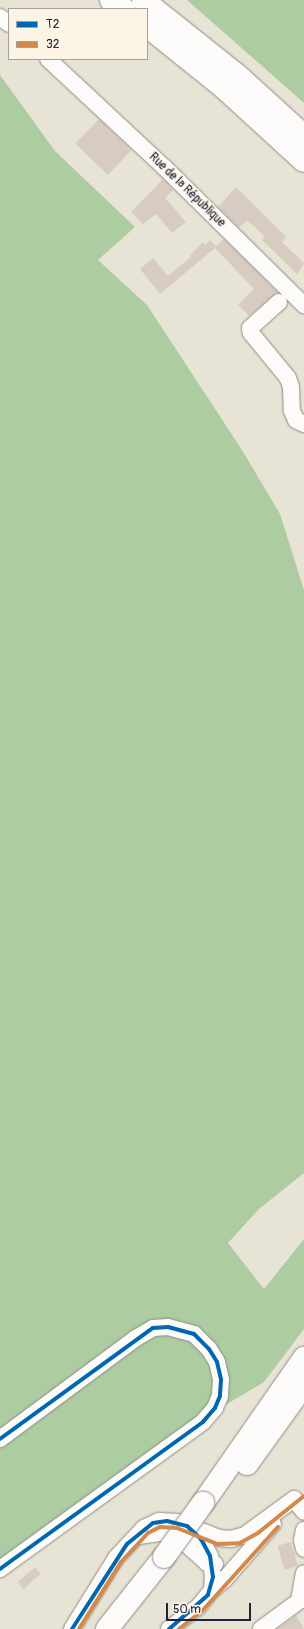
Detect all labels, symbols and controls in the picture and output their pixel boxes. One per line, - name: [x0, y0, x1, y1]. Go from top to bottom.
- legend: [8, 8, 148, 60]
- text: T2: [46, 17, 59, 32]
- text: 32: [46, 37, 59, 52]
- street label: Rue de la République: [146, 150, 228, 230]
- scale bar: [168, 1595, 253, 1621]
- text: 50 m: [173, 1602, 201, 1617]

